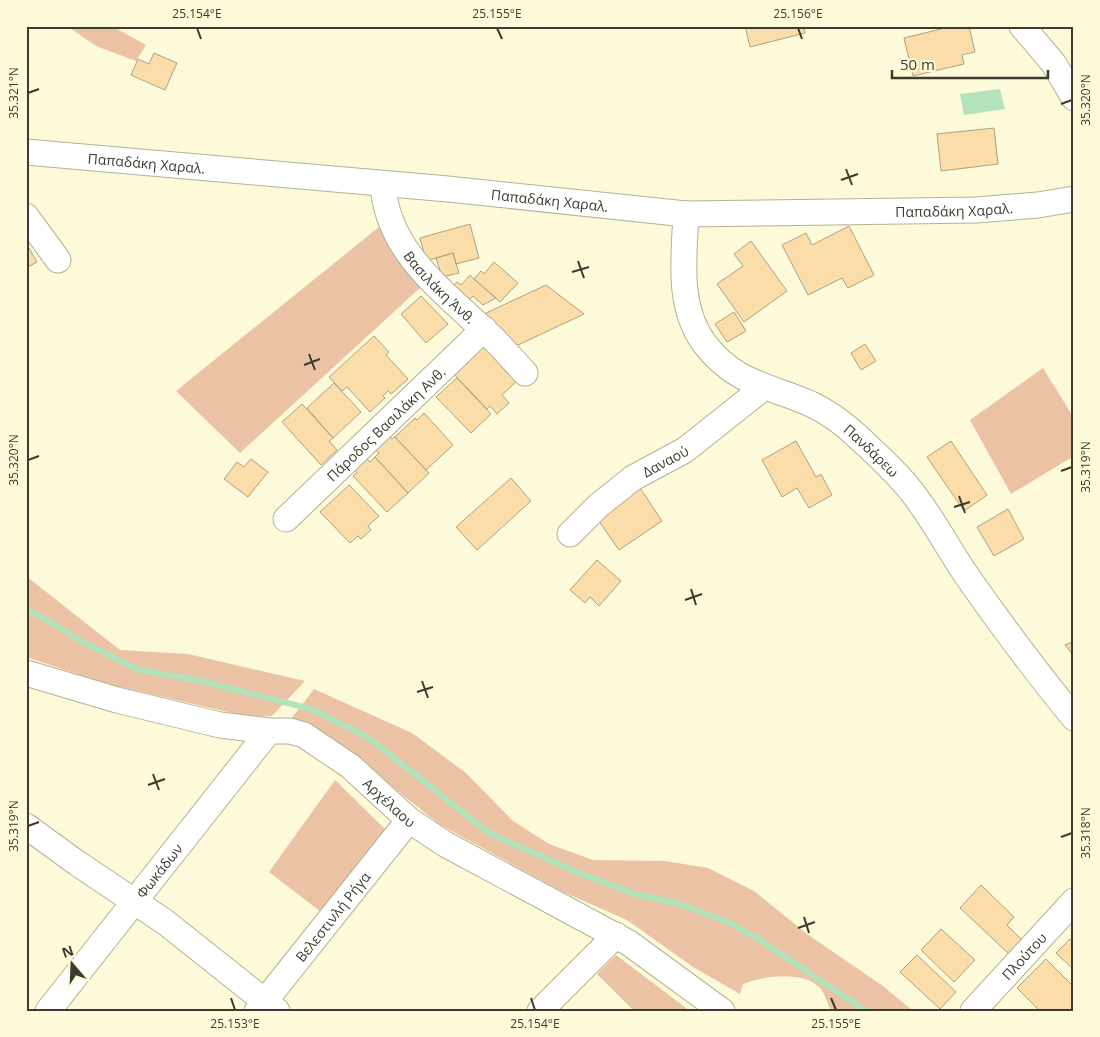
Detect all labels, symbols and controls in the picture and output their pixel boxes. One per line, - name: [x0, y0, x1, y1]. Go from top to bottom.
- text: 25.154°E: [172, 5, 222, 22]
- text: 25.155°E: [472, 5, 522, 22]
- text: 25.156°E: [773, 5, 823, 22]
- scale bar: [892, 48, 1049, 80]
- text: 50 m: [900, 54, 935, 74]
- text: 35.321°N: [5, 67, 22, 119]
- text: 35.320°N: [1077, 74, 1094, 126]
- street label: Παπαδάκη Χαραλ.: [87, 148, 206, 177]
- street label: Παπαδάκη Χαραλ.: [490, 184, 609, 215]
- street label: Παπαδάκη Χαραλ.: [895, 198, 1014, 221]
- street label: Βασιλάκη Άνθ.: [400, 247, 480, 327]
- street label: Πάροδος Βασιλάκη Ανθ.: [322, 362, 449, 485]
- street label: Πανδάρεω: [840, 419, 904, 481]
- text: 35.320°N: [5, 434, 22, 486]
- street label: Δαναού: [639, 440, 692, 481]
- text: 35.319°N: [1077, 441, 1094, 493]
- street label: Αρχέλαου: [359, 773, 419, 831]
- text: 35.319°N: [5, 800, 22, 852]
- text: 35.318°N: [1077, 807, 1094, 859]
- street label: Φωκάδων: [131, 839, 186, 902]
- street label: Βελεστινλή Ρήγα: [291, 867, 374, 965]
- street label: Πλούτου: [997, 928, 1050, 984]
- north arrow: [48, 940, 98, 990]
- text: N: [59, 940, 76, 962]
- text: 25.153°E: [210, 1015, 260, 1032]
- text: 25.154°E: [510, 1015, 560, 1032]
- text: 25.155°E: [811, 1015, 861, 1032]

